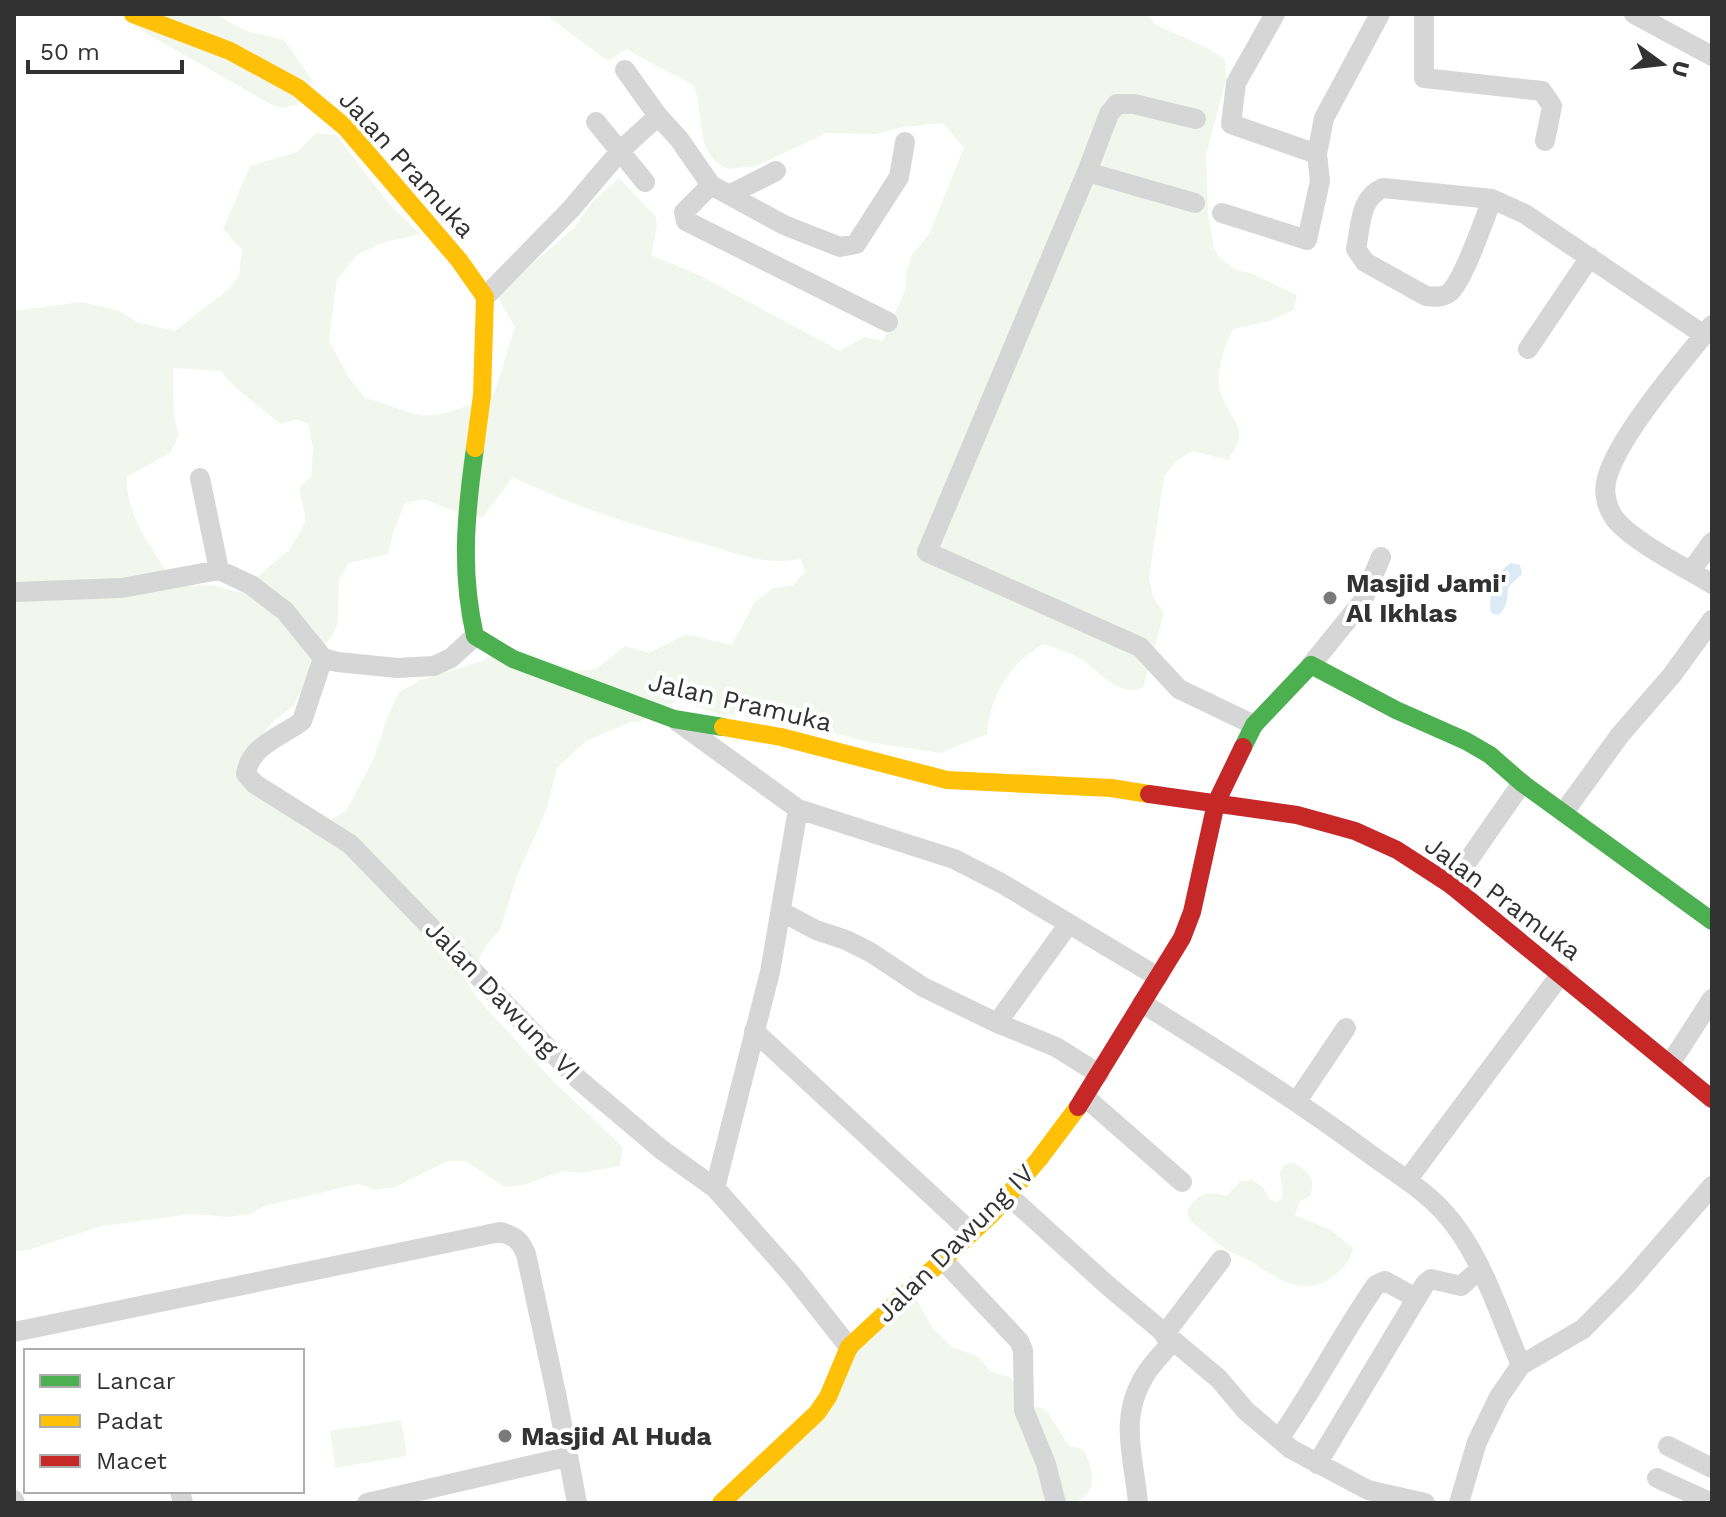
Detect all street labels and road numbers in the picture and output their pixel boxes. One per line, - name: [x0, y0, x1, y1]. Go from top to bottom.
- street label: Jalan Pramuka: [333, 84, 481, 244]
- street label: Jalan Pramuka: [645, 666, 835, 738]
- street label: Jalan Pramuka: [1419, 830, 1587, 967]
- street label: Jalan Dawung VI: [419, 914, 587, 1086]
- street label: Jalan Dawung IV: [870, 1158, 1040, 1328]

